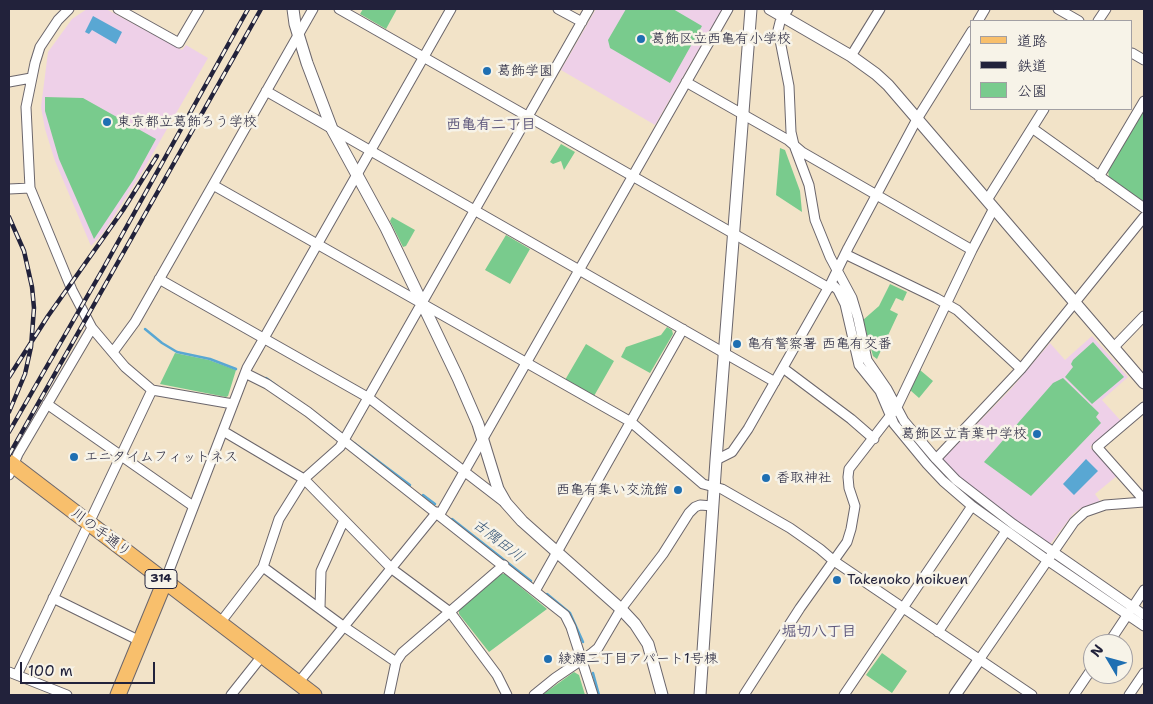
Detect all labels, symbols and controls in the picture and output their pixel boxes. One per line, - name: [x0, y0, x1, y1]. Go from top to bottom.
- legend: [970, 20, 1133, 110]
- place label: 葛飾区立西亀有小学校: [651, 31, 791, 47]
- text: 道路: [1017, 31, 1047, 51]
- marker: 葛飾区立西亀有小学校: [635, 33, 647, 45]
- text: 鉄道: [1017, 56, 1047, 76]
- place label: 葛飾学園: [497, 63, 553, 79]
- marker: 葛飾学園: [481, 65, 493, 77]
- text: 公園: [1017, 81, 1047, 101]
- place label: 東京都立葛飾ろう学校: [117, 114, 257, 130]
- marker: 東京都立葛飾ろう学校: [101, 116, 113, 128]
- district label: 西亀有二丁目: [446, 116, 536, 134]
- place label: 亀有警察署 西亀有交番: [747, 336, 892, 352]
- marker: 亀有警察署 西亀有交番: [731, 338, 743, 350]
- place label: 葛飾区立青葉中学校: [901, 426, 1027, 442]
- marker: 葛飾区立青葉中学校: [1031, 428, 1043, 440]
- place label: エニタイムフィットネス: [84, 449, 238, 465]
- marker: エニタイムフィットネス: [68, 451, 80, 463]
- place label: 香取神社: [776, 470, 832, 486]
- marker: 香取神社: [760, 472, 772, 484]
- place label: 西亀有集い交流館: [556, 482, 668, 498]
- marker: 西亀有集い交流館: [672, 484, 684, 496]
- street label: 川の手通り: [68, 505, 134, 561]
- water label: 古隅田川: [469, 515, 527, 567]
- road number: 314: [145, 570, 177, 588]
- place label: Takenoko hoikuen: [847, 572, 968, 588]
- marker: Takenoko hoikuen: [831, 574, 843, 586]
- district label: 堀切八丁目: [782, 623, 856, 641]
- north arrow: [1083, 634, 1133, 684]
- text: N: [1086, 641, 1107, 660]
- place label: 綾瀬二丁目アパート1号棟: [558, 651, 718, 667]
- scale bar: [22, 652, 158, 684]
- marker: 綾瀬二丁目アパート1号棟: [542, 653, 554, 665]
- text: 100 m: [28, 661, 73, 681]

